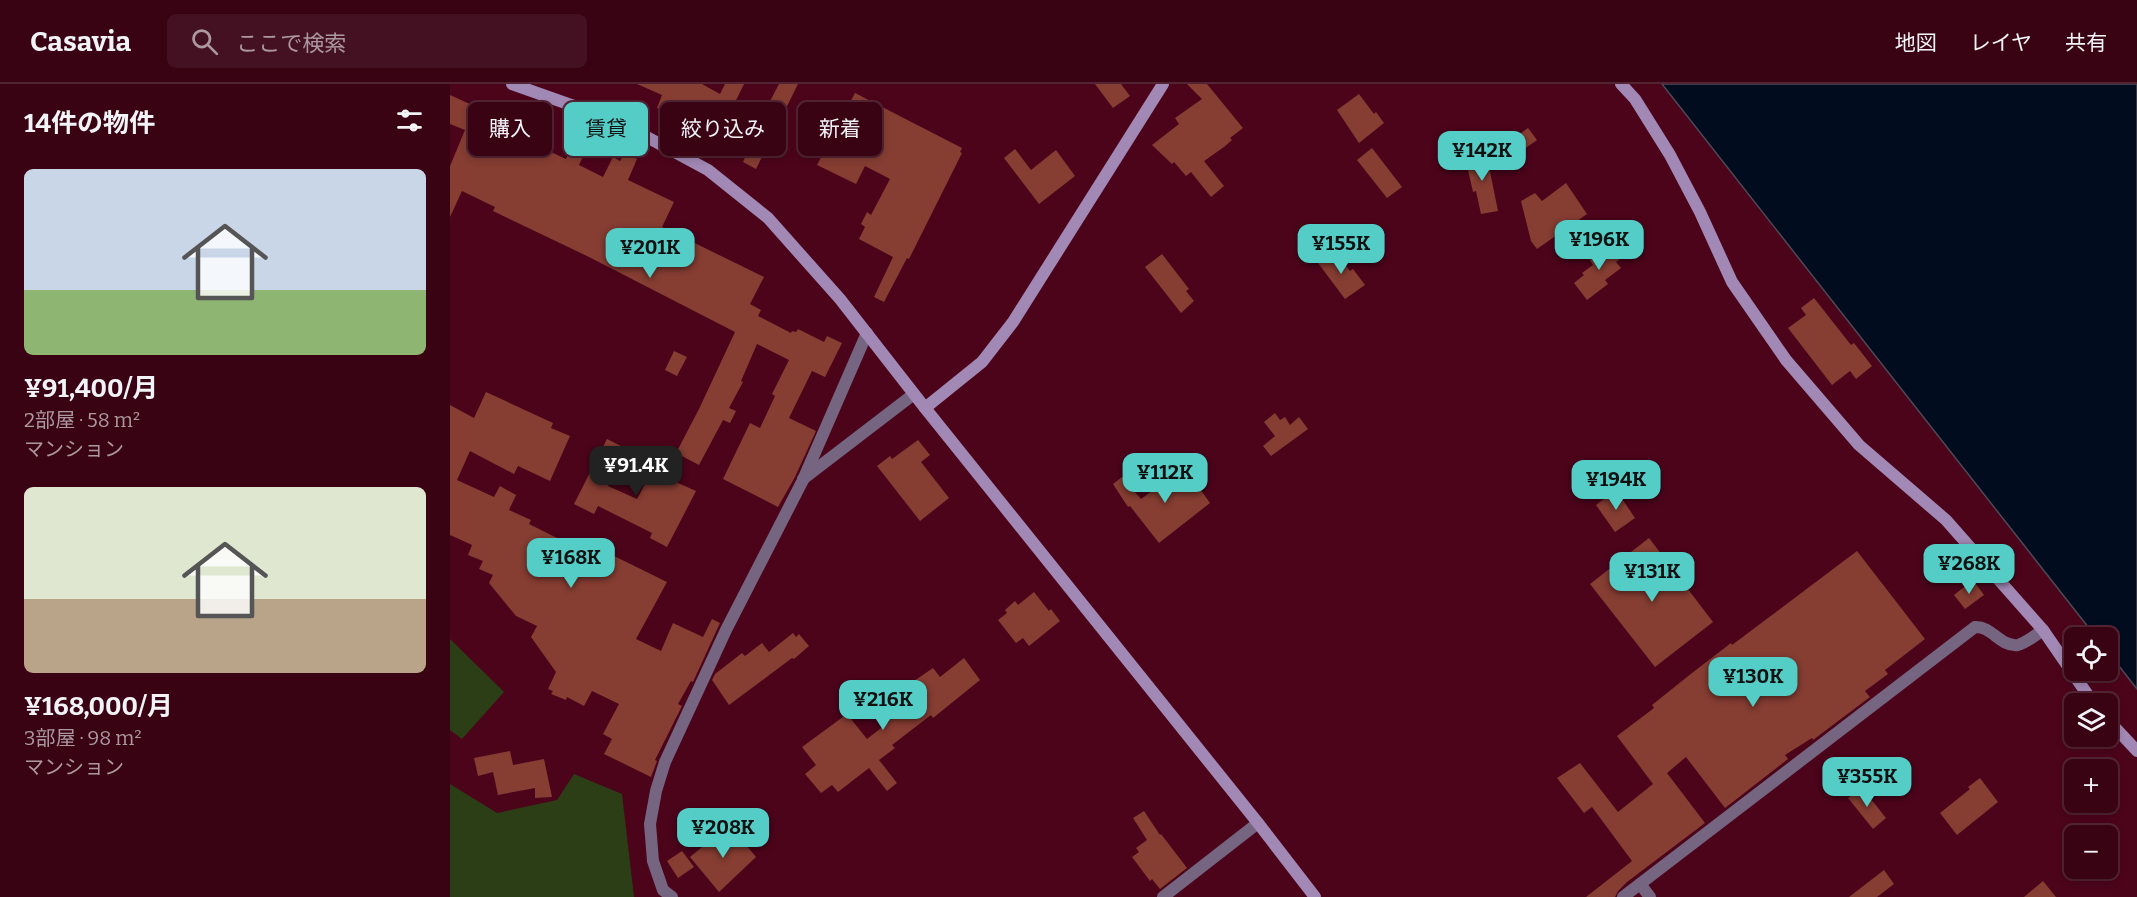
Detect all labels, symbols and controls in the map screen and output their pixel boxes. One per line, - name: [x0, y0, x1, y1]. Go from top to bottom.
- search box: [167, 14, 587, 68]
- text: Casavia: [30, 25, 131, 58]
- icon: search: [188, 25, 221, 58]
- text: ここで検索: [236, 30, 346, 57]
- text: 地図: [1895, 30, 1937, 56]
- text: レイヤ: [1970, 30, 2032, 56]
- text: 共有: [2065, 30, 2107, 56]
- chip: 購入: [468, 102, 552, 156]
- chip: 賃貸: [564, 102, 648, 156]
- chip: 絞り込み: [660, 102, 786, 156]
- chip: 新着: [798, 102, 882, 156]
- icon: filters: [393, 104, 426, 137]
- text: 14件の物件: [24, 108, 155, 139]
- pin: ¥142K: [1440, 131, 1524, 182]
- text: ¥142K: [1452, 138, 1512, 162]
- icon: home: [171, 208, 279, 316]
- pin: ¥196K: [1557, 220, 1641, 271]
- pin: ¥155K: [1299, 224, 1383, 275]
- text: ¥196K: [1569, 227, 1629, 251]
- pin: ¥201K: [608, 228, 692, 279]
- text: ¥155K: [1312, 231, 1370, 255]
- text: ¥201K: [620, 235, 680, 259]
- text: ¥91,400/月: [24, 373, 158, 404]
- text: 2部屋 · 58 m²: [24, 408, 140, 432]
- text: マンション: [24, 437, 124, 461]
- pin: ¥91.4K: [587, 446, 685, 497]
- text: ¥91.4K: [603, 453, 669, 477]
- pin: ¥112K: [1123, 453, 1207, 504]
- text: ¥112K: [1137, 460, 1193, 484]
- pin: ¥194K: [1574, 460, 1658, 511]
- text: ¥194K: [1586, 467, 1646, 491]
- icon: home: [171, 526, 279, 634]
- pin: ¥168K: [529, 538, 613, 589]
- pin: ¥268K: [1927, 544, 2011, 595]
- text: ¥168K: [541, 545, 601, 569]
- text: ¥268K: [1938, 551, 2000, 575]
- pin: ¥131K: [1610, 552, 1694, 603]
- text: ¥131K: [1623, 559, 1681, 583]
- map controls: [2064, 627, 2118, 879]
- button: locate: [2064, 627, 2118, 681]
- pin: ¥130K: [1711, 657, 1795, 708]
- text: ¥130K: [1722, 664, 1784, 688]
- pin: ¥216K: [841, 680, 925, 731]
- text: ¥216K: [853, 687, 913, 711]
- text: ¥168,000/月: [24, 691, 173, 722]
- button: layers: [2064, 693, 2118, 747]
- text: 3部屋 · 98 m²: [24, 726, 142, 750]
- text: マンション: [24, 755, 124, 779]
- pin: ¥355K: [1825, 757, 1909, 808]
- button: +: [2064, 759, 2118, 813]
- text: ¥355K: [1836, 764, 1898, 788]
- pin: ¥208K: [681, 808, 765, 859]
- text: ¥208K: [691, 815, 755, 839]
- button: −: [2064, 825, 2118, 879]

